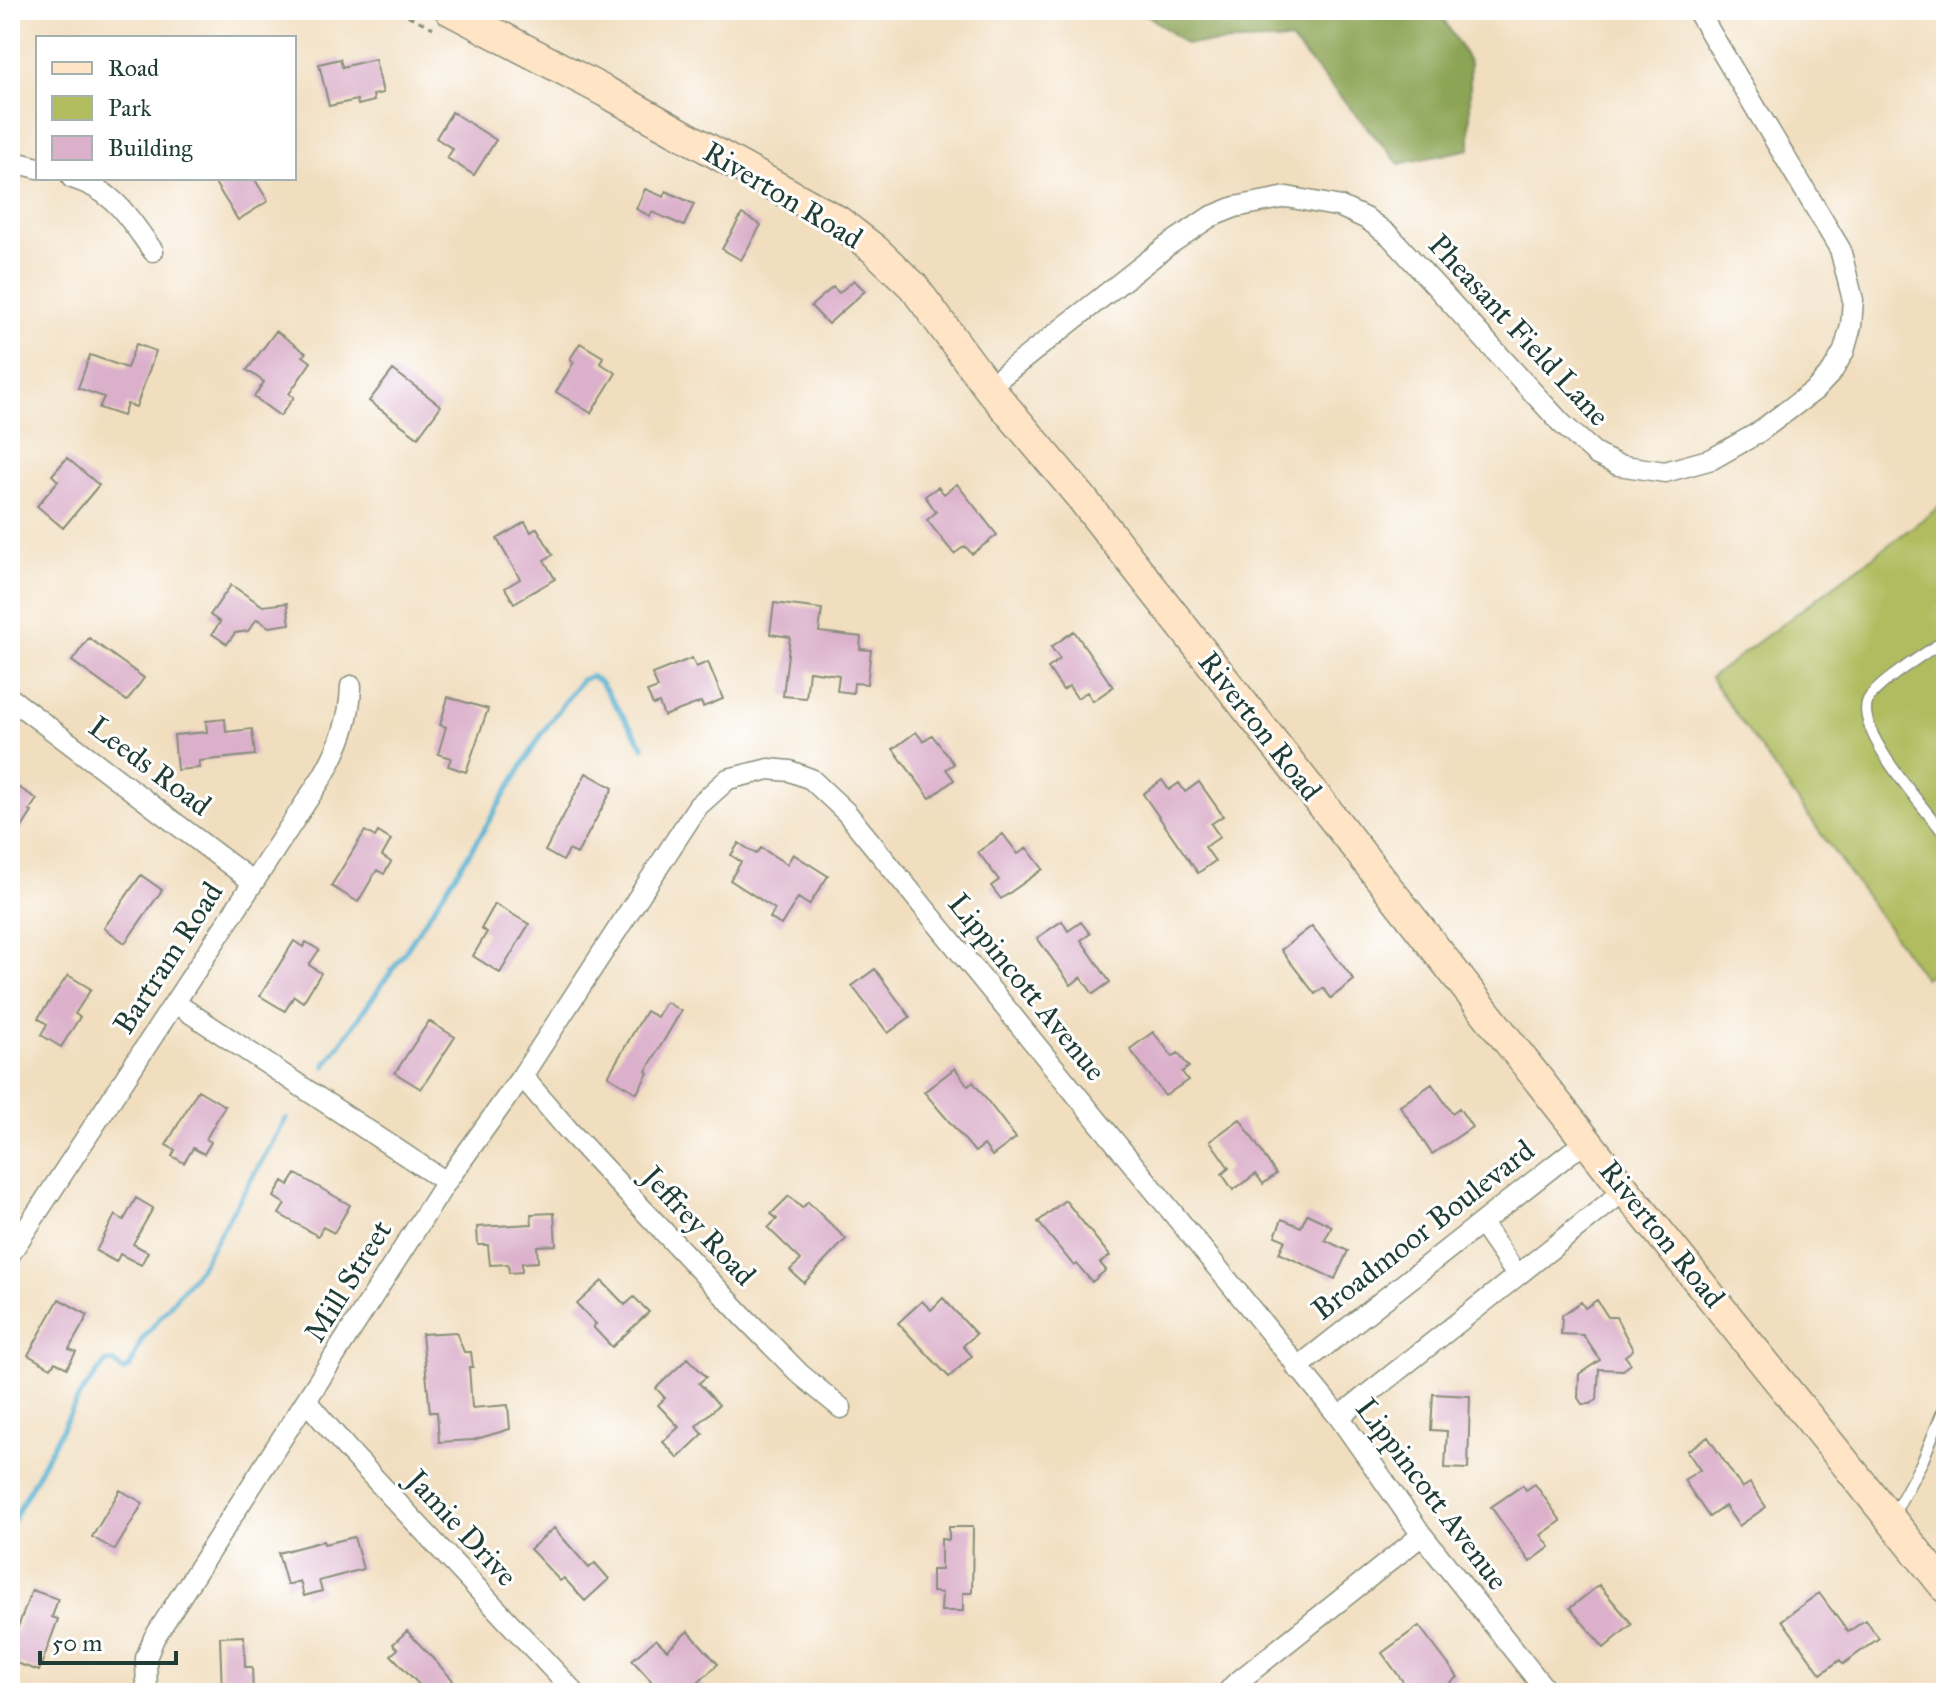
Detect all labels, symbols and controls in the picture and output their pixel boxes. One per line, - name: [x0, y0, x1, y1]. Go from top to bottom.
- legend: [36, 36, 296, 180]
- text: Road: [108, 53, 159, 83]
- text: Park: [108, 93, 152, 123]
- text: Building: [108, 133, 193, 163]
- street label: Riverton Road: [697, 133, 869, 257]
- street label: Pheasant Field Lane: [1421, 227, 1617, 433]
- street label: Riverton Road: [1191, 644, 1329, 808]
- street label: Leeds Road: [82, 708, 218, 824]
- street label: Bartram Road: [106, 875, 230, 1041]
- street label: Lippincott Avenue: [940, 886, 1114, 1088]
- street label: Broadmoor Boulevard: [1305, 1132, 1541, 1328]
- street label: Riverton Road: [1592, 1153, 1732, 1315]
- street label: Jeffrey Road: [633, 1157, 763, 1293]
- street label: Mill Street: [297, 1213, 400, 1348]
- street label: Lippincott Avenue: [1348, 1391, 1516, 1597]
- street label: Jamie Drive: [397, 1460, 525, 1594]
- scale bar: [40, 1615, 176, 1665]
- text: 50 m: [52, 1628, 102, 1658]

